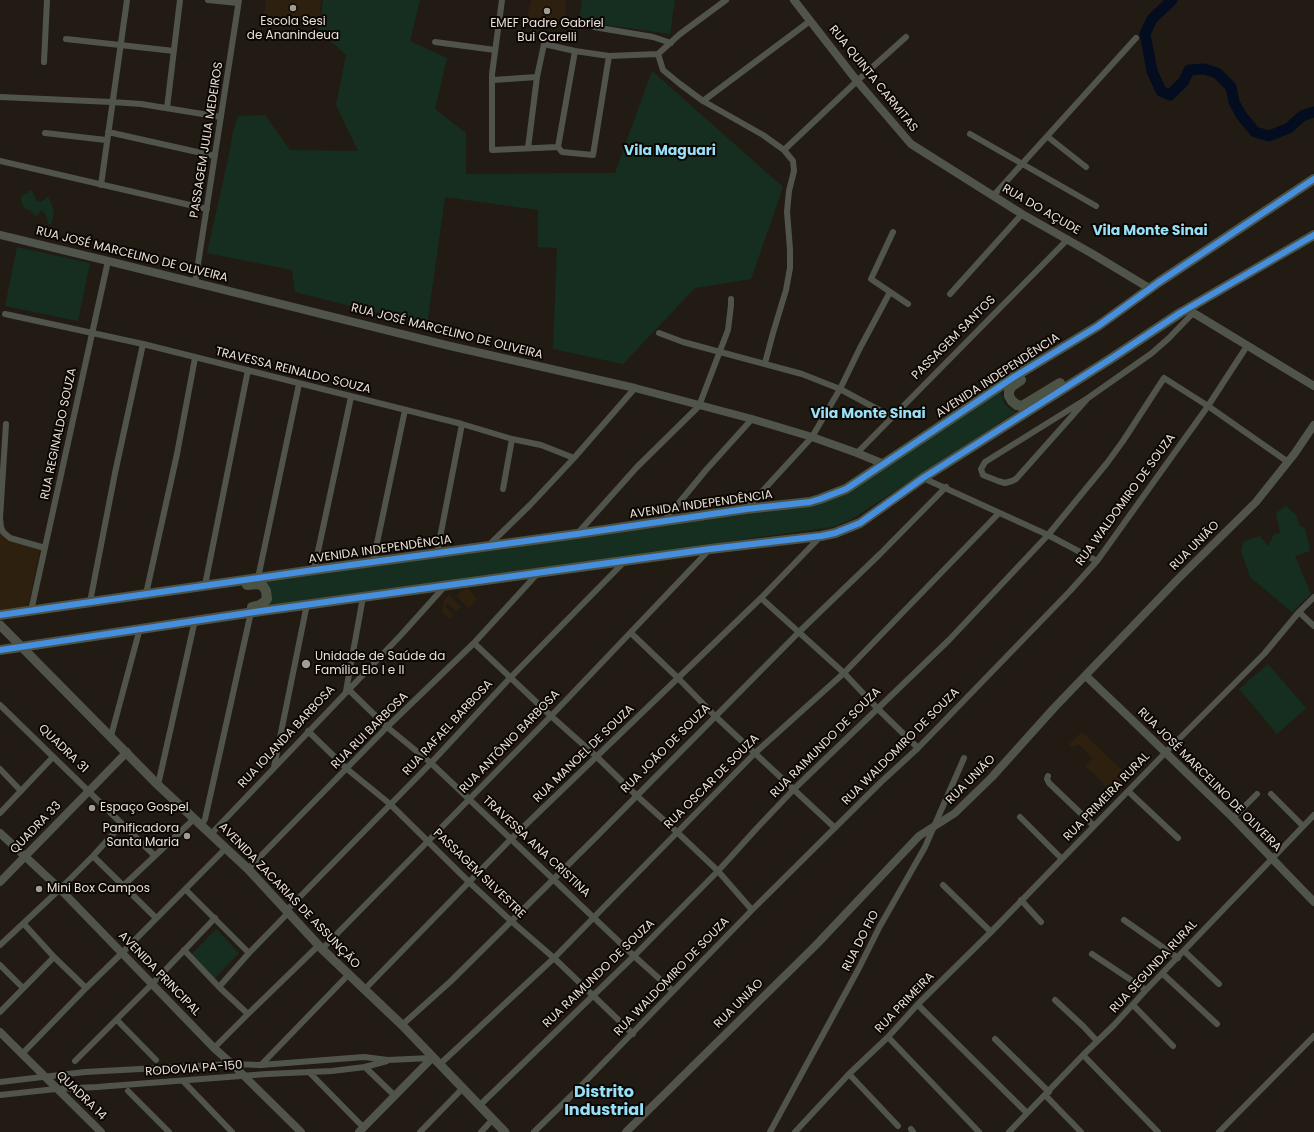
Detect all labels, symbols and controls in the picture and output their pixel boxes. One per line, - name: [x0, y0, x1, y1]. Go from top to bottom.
- marker: Escola Sesi de Ananindeua: [288, 3, 298, 13]
- marker: EMEF Padre Gabriel Bui Carelli: [542, 6, 552, 16]
- place label: Escola Sesi de Ananindeua: [247, 15, 339, 43]
- place label: EMEF Padre Gabriel Bui Carelli: [490, 17, 604, 45]
- street label: RUA QUINTA CARMITAS: [826, 23, 920, 135]
- street label: PASSAGEM JULIA MEDEIROS: [188, 61, 226, 219]
- district label: Vila Maguari: [624, 143, 716, 159]
- street label: RUA DO AÇUDE: [999, 182, 1083, 238]
- district label: Vila Monte Sinai: [1092, 223, 1208, 239]
- street label: RUA JOSÉ MARCELINO DE OLIVEIRA: [35, 224, 229, 286]
- street label: PASSAGEM SANTOS: [909, 293, 999, 383]
- street label: RUA JOSÉ MARCELINO DE OLIVEIRA: [350, 301, 544, 363]
- street label: AVENIDA INDEPENDÊNCIA: [933, 331, 1063, 421]
- street label: TRAVESSA REINALDO SOUZA: [214, 345, 372, 397]
- street label: RUA REGINALDO SOUZA: [38, 367, 80, 501]
- district label: Vila Monte Sinai: [810, 406, 926, 422]
- street label: RUA WALDOMIRO DE SOUZA: [1073, 431, 1179, 569]
- street label: AVENIDA INDEPENDÊNCIA: [628, 488, 774, 522]
- street label: RUA UNIÃO: [1167, 518, 1223, 574]
- street label: AVENIDA INDEPENDÊNCIA: [307, 533, 453, 567]
- place label: Unidade de Saúde da Família Elo I e II: [315, 650, 445, 678]
- marker: Unidade de Saúde da Família Elo I e II: [300, 658, 312, 670]
- street label: RUA RAFAEL BARBOSA: [400, 677, 496, 779]
- street label: RUA IOLANDA BARBOSA: [236, 683, 338, 791]
- street label: RUA RAIMUNDO DE SOUZA: [768, 685, 884, 801]
- street label: RUA WALDOMIRO DE SOUZA: [839, 685, 963, 809]
- street label: RUA ANTÔNIO BARBOSA: [457, 687, 563, 797]
- street label: RUA RUI BARBOSA: [329, 690, 411, 772]
- street label: RUA JOÃO DE SOUZA: [618, 701, 714, 797]
- street label: RUA MANOEL DE SOUZA: [531, 702, 637, 806]
- street label: RUA JOSÉ MARCELINO DE OLIVEIRA: [1134, 705, 1284, 855]
- street label: QUADRA 31: [35, 722, 91, 776]
- street label: RUA OSCAR DE SOUZA: [662, 732, 762, 832]
- street label: RUA PRIMEIRA RURAL: [1061, 750, 1153, 844]
- street label: RUA UNIÃO: [943, 752, 999, 808]
- street label: TRAVESSA ANA CRISTINA: [479, 793, 593, 901]
- street label: QUADRA 33: [8, 799, 64, 857]
- place label: Espaço Gospel: [100, 801, 189, 815]
- marker: Espaço Gospel: [87, 803, 97, 813]
- street label: AVENIDA ZACARIAS DE ASSUNÇÃO: [215, 820, 363, 972]
- place label: Panificadora Santa Maria: [103, 822, 179, 850]
- street label: PASSAGEM SILVESTRE: [430, 826, 528, 922]
- marker: Panificadora Santa Maria: [182, 831, 192, 841]
- place label: Mini Box Campos: [47, 882, 150, 896]
- marker: Mini Box Campos: [34, 884, 44, 894]
- street label: RUA DO FIO: [840, 908, 882, 974]
- street label: RUA WALDOMIRO DE SOUZA: [611, 915, 733, 1039]
- street label: RUA RAIMUNDO DE SOUZA: [540, 917, 658, 1031]
- street label: RUA SEGUNDA RURAL: [1107, 918, 1201, 1016]
- street label: AVENIDA PRINCIPAL: [115, 929, 203, 1019]
- street label: RUA PRIMEIRA: [872, 970, 938, 1036]
- street label: RUA UNIÃO: [711, 976, 767, 1032]
- street label: RODOVIA PA-150: [145, 1058, 243, 1080]
- street label: QUADRA 14: [53, 1069, 109, 1123]
- district label: Distrito Industrial: [564, 1083, 644, 1121]

